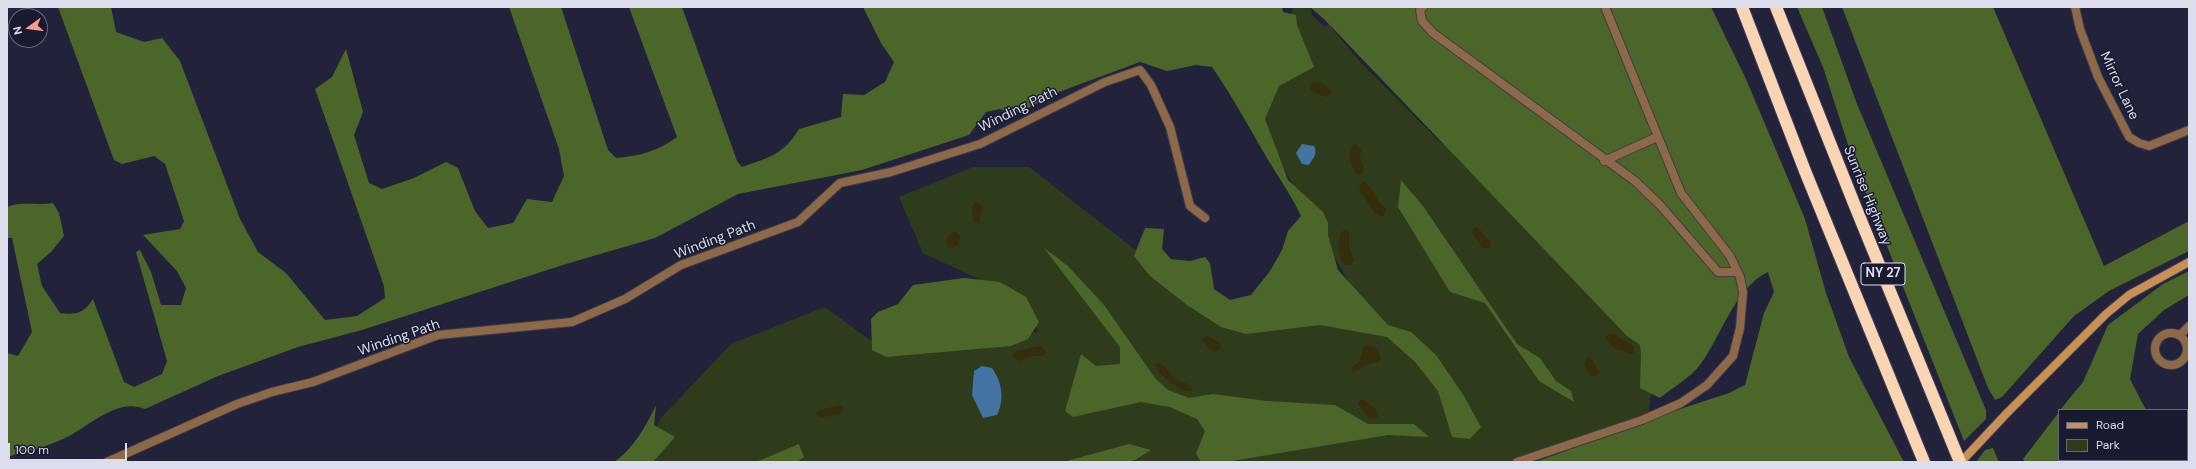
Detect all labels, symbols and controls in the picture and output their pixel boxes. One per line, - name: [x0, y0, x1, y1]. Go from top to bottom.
- north arrow: [8, 8, 48, 48]
- text: N: [10, 25, 25, 36]
- street label: Mirror Lane: [2096, 49, 2142, 123]
- street label: Winding Path: [976, 84, 1060, 136]
- street label: Sunrise Highway: [1839, 144, 1895, 248]
- street label: Winding Path: [672, 217, 758, 263]
- road number: NY 27: [1861, 263, 1905, 285]
- street label: Winding Path: [356, 316, 442, 360]
- legend: [2058, 409, 2188, 461]
- text: Road: [2096, 417, 2124, 433]
- scale bar: [10, 435, 129, 461]
- text: Park: [2096, 437, 2120, 453]
- text: 100 m: [15, 442, 49, 458]

